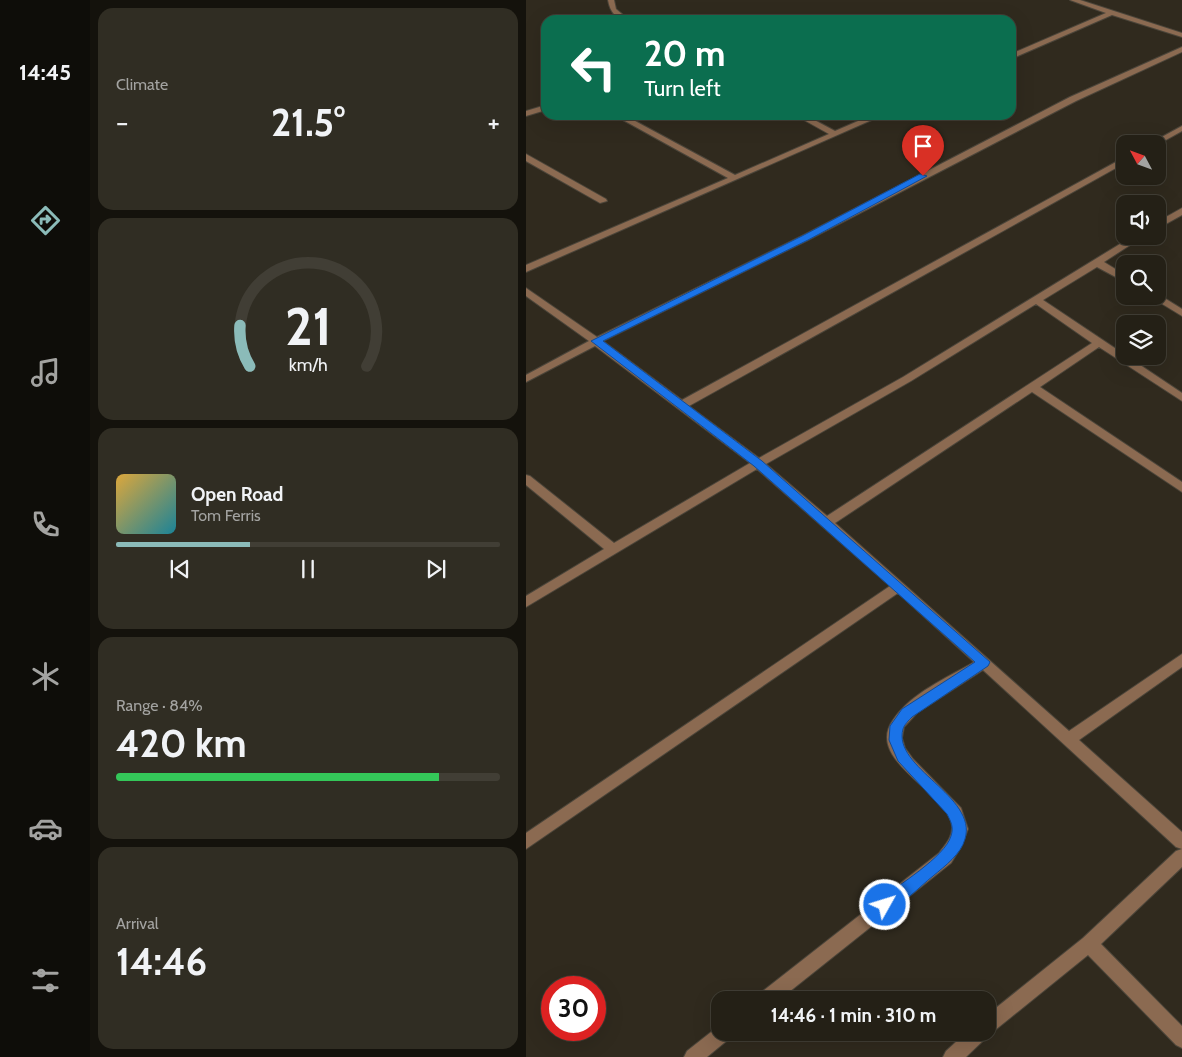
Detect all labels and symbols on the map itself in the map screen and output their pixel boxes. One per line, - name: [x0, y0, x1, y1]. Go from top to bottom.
- pin: [902, 125, 944, 176]
- north arrow: [1116, 135, 1166, 185]
- position arrow: [858, 878, 910, 930]
- speed limit sign: 30: [541, 976, 606, 1041]

